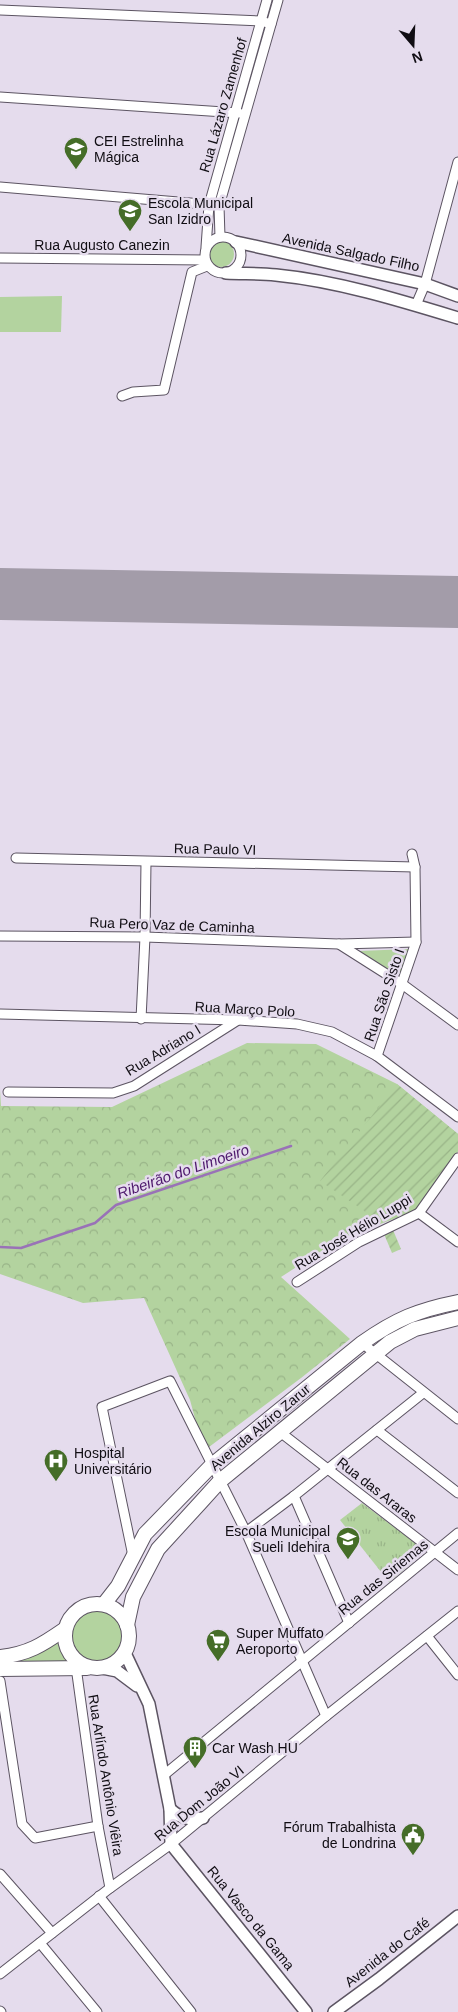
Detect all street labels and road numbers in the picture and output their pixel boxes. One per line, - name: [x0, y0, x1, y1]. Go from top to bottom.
- street label: Rua Lázaro Zamenhof: [196, 36, 250, 174]
- street label: Avenida Salgado Filho: [281, 230, 421, 274]
- street label: Rua Augusto Canezin: [34, 237, 170, 253]
- street label: Rua Paulo VI: [174, 840, 256, 858]
- street label: Rua Pero Vaz de Caminha: [89, 914, 255, 936]
- street label: Rua São Sisto I: [361, 946, 407, 1044]
- street label: Rua Março Polo: [194, 998, 296, 1020]
- street label: Rua Adriano I: [123, 1021, 203, 1079]
- street label: Rua José Hélio Luppi: [292, 1191, 414, 1273]
- street label: Avenida Alziro Zarur: [207, 1380, 314, 1474]
- street label: Rua das Araras: [334, 1454, 420, 1526]
- street label: Rua das Siriemas: [335, 1536, 431, 1618]
- street label: Rua Arlíndo Antônio Viêira: [85, 1693, 127, 1857]
- street label: Rua Dom João VI: [151, 1762, 247, 1844]
- street label: Rua Vasco da Gama: [204, 1863, 298, 1973]
- street label: Avenida do Café: [341, 1914, 433, 1990]

